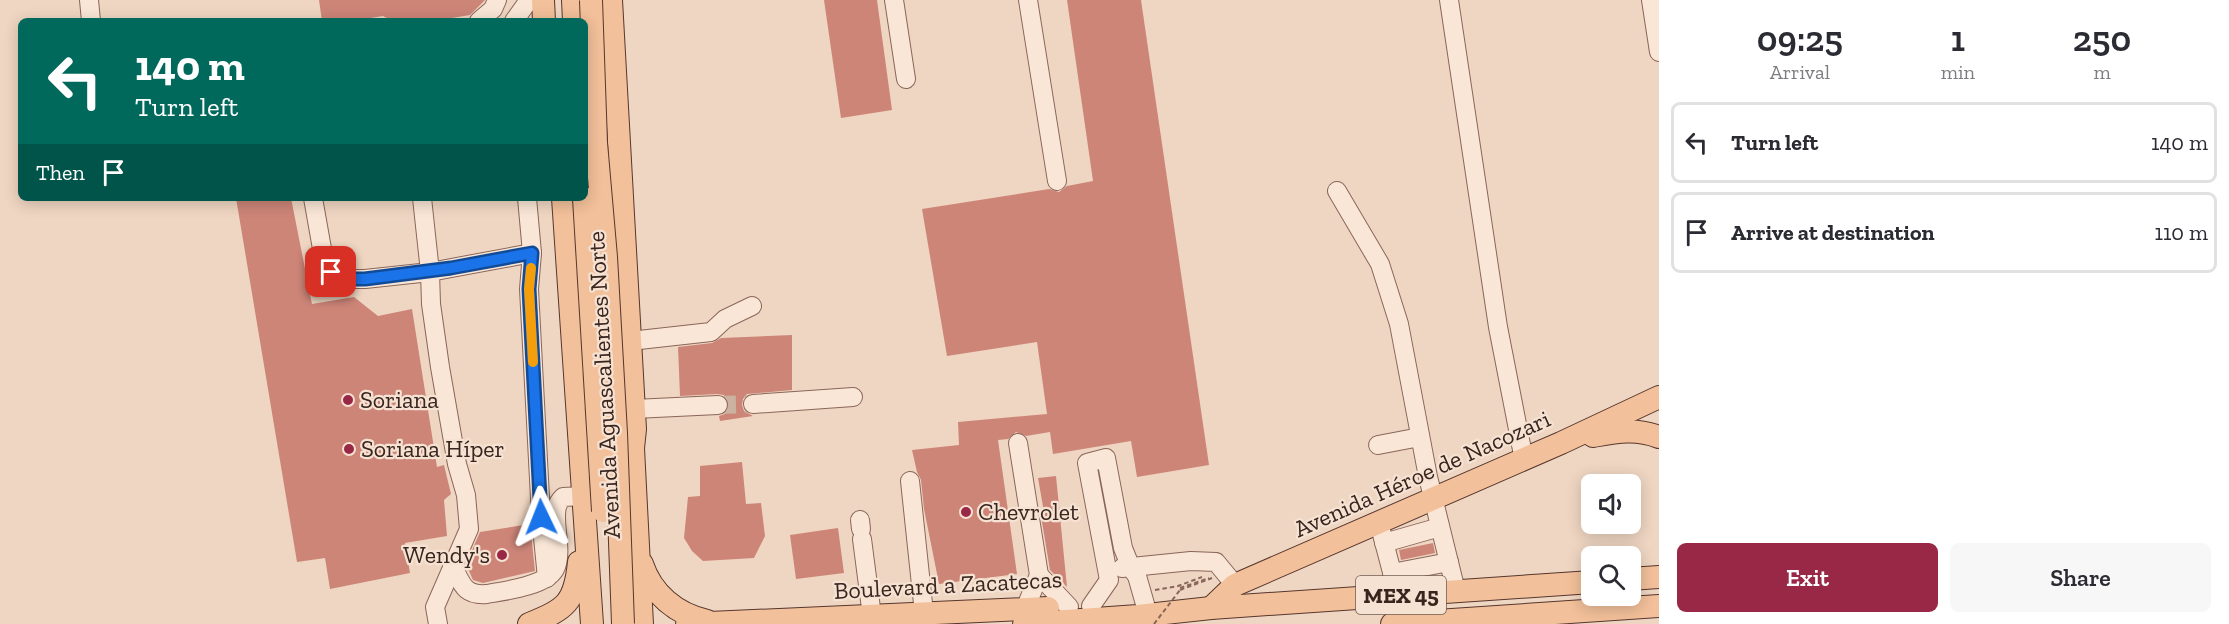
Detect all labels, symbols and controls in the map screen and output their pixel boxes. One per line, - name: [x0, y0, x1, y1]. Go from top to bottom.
- text: 09:25: [1757, 17, 1843, 60]
- text: 1: [1951, 17, 1965, 60]
- text: 250: [2073, 17, 2131, 60]
- text: 140 m: [135, 40, 245, 91]
- icon: left: [36, 42, 114, 120]
- text: Arrival: [1770, 60, 1830, 84]
- text: min: [1941, 60, 1975, 84]
- text: m: [2093, 60, 2111, 84]
- text: Turn left: [135, 91, 238, 123]
- icon: left: [1680, 126, 1713, 159]
- text: Turn left: [1731, 129, 1818, 156]
- text: 140 m: [2151, 129, 2208, 156]
- icon: arrive: [97, 156, 130, 189]
- text: Then: [36, 159, 85, 186]
- icon: arrive: [1680, 216, 1713, 249]
- text: Arrive at destination: [1731, 219, 1934, 246]
- text: 110 m: [2154, 219, 2208, 246]
- street label: Avenida Aguascalientes Norte: [581, 230, 626, 540]
- pin: [305, 246, 356, 297]
- icon: arrive: [314, 255, 347, 288]
- place label: Soriana: [360, 385, 439, 414]
- marker: Soriana: [341, 393, 355, 407]
- street label: Avenida Héroe de Nacozari: [1289, 404, 1555, 543]
- place label: Soriana Híper: [361, 434, 505, 463]
- marker: Soriana Híper: [342, 442, 356, 456]
- map controls: [1581, 474, 1641, 606]
- button: sound: [1581, 474, 1641, 534]
- position arrow: [509, 485, 573, 549]
- place label: Chevrolet: [978, 497, 1079, 526]
- marker: Chevrolet: [959, 505, 973, 519]
- place label: Wendy's: [403, 540, 490, 569]
- button: Exit: [1677, 543, 1938, 612]
- button: Share: [1950, 543, 2211, 612]
- button: search: [1581, 546, 1641, 606]
- marker: Wendy's: [495, 548, 509, 562]
- street label: Boulevard a Zacatecas: [833, 564, 1063, 605]
- road number: MEX 45: [1356, 576, 1446, 614]

